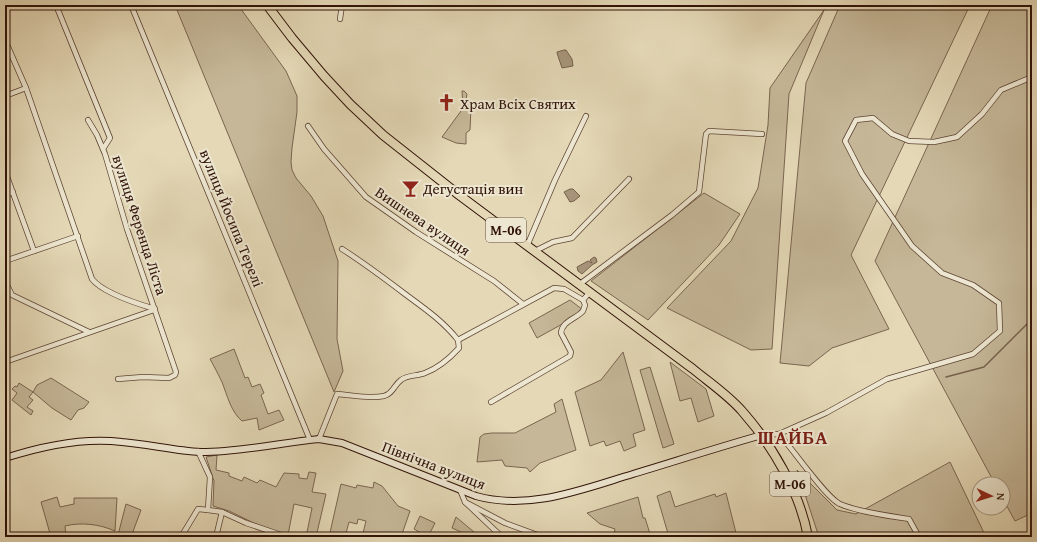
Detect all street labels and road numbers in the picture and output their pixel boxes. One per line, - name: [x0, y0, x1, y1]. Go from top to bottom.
- street label: вулиця Йосипа Терелі: [195, 146, 269, 290]
- street label: вулиця Ференца Ліста: [107, 152, 173, 298]
- street label: Вишнева вулиця: [371, 181, 475, 261]
- road number: М-06: [486, 218, 526, 242]
- street label: Північна вулиця: [379, 436, 489, 495]
- road number: М-06: [770, 472, 810, 496]

